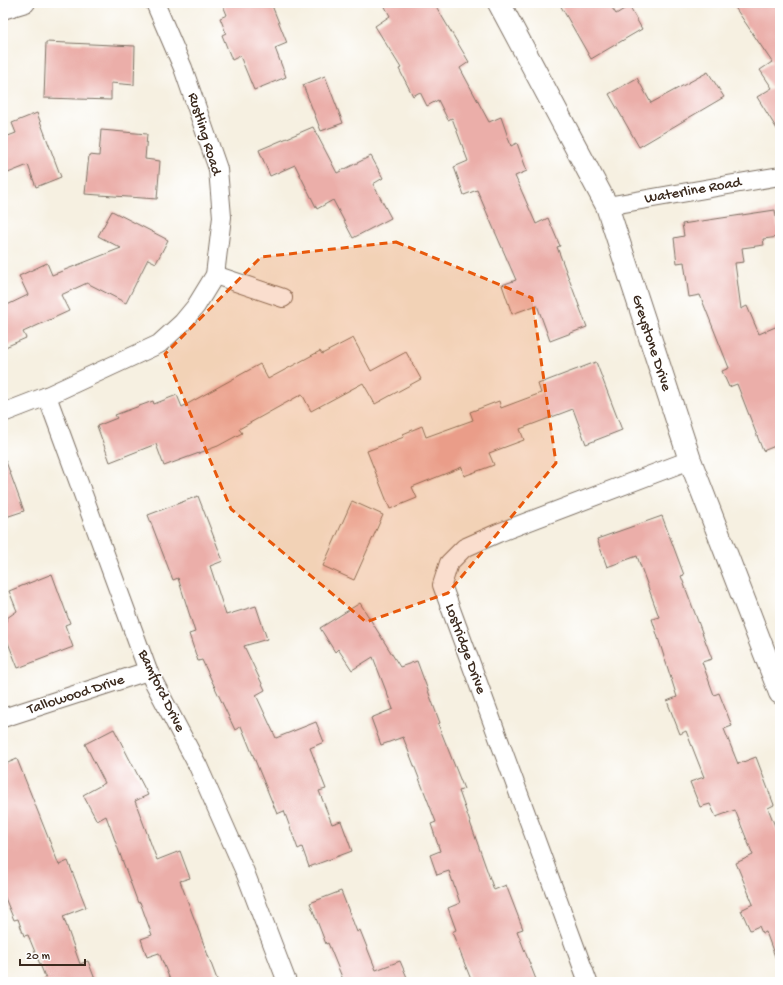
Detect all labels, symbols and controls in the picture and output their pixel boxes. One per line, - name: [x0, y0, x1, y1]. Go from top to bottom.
- street label: Rustling Road: [183, 91, 225, 178]
- street label: Waterline Road: [643, 173, 744, 208]
- street label: Greystone Drive: [627, 292, 675, 394]
- street label: Lostridge Drive: [440, 601, 490, 697]
- street label: Bamford Drive: [133, 646, 189, 735]
- street label: Tallowood Drive: [24, 671, 127, 719]
- scale bar: [20, 941, 85, 967]
- text: 20 m: [26, 950, 51, 964]

